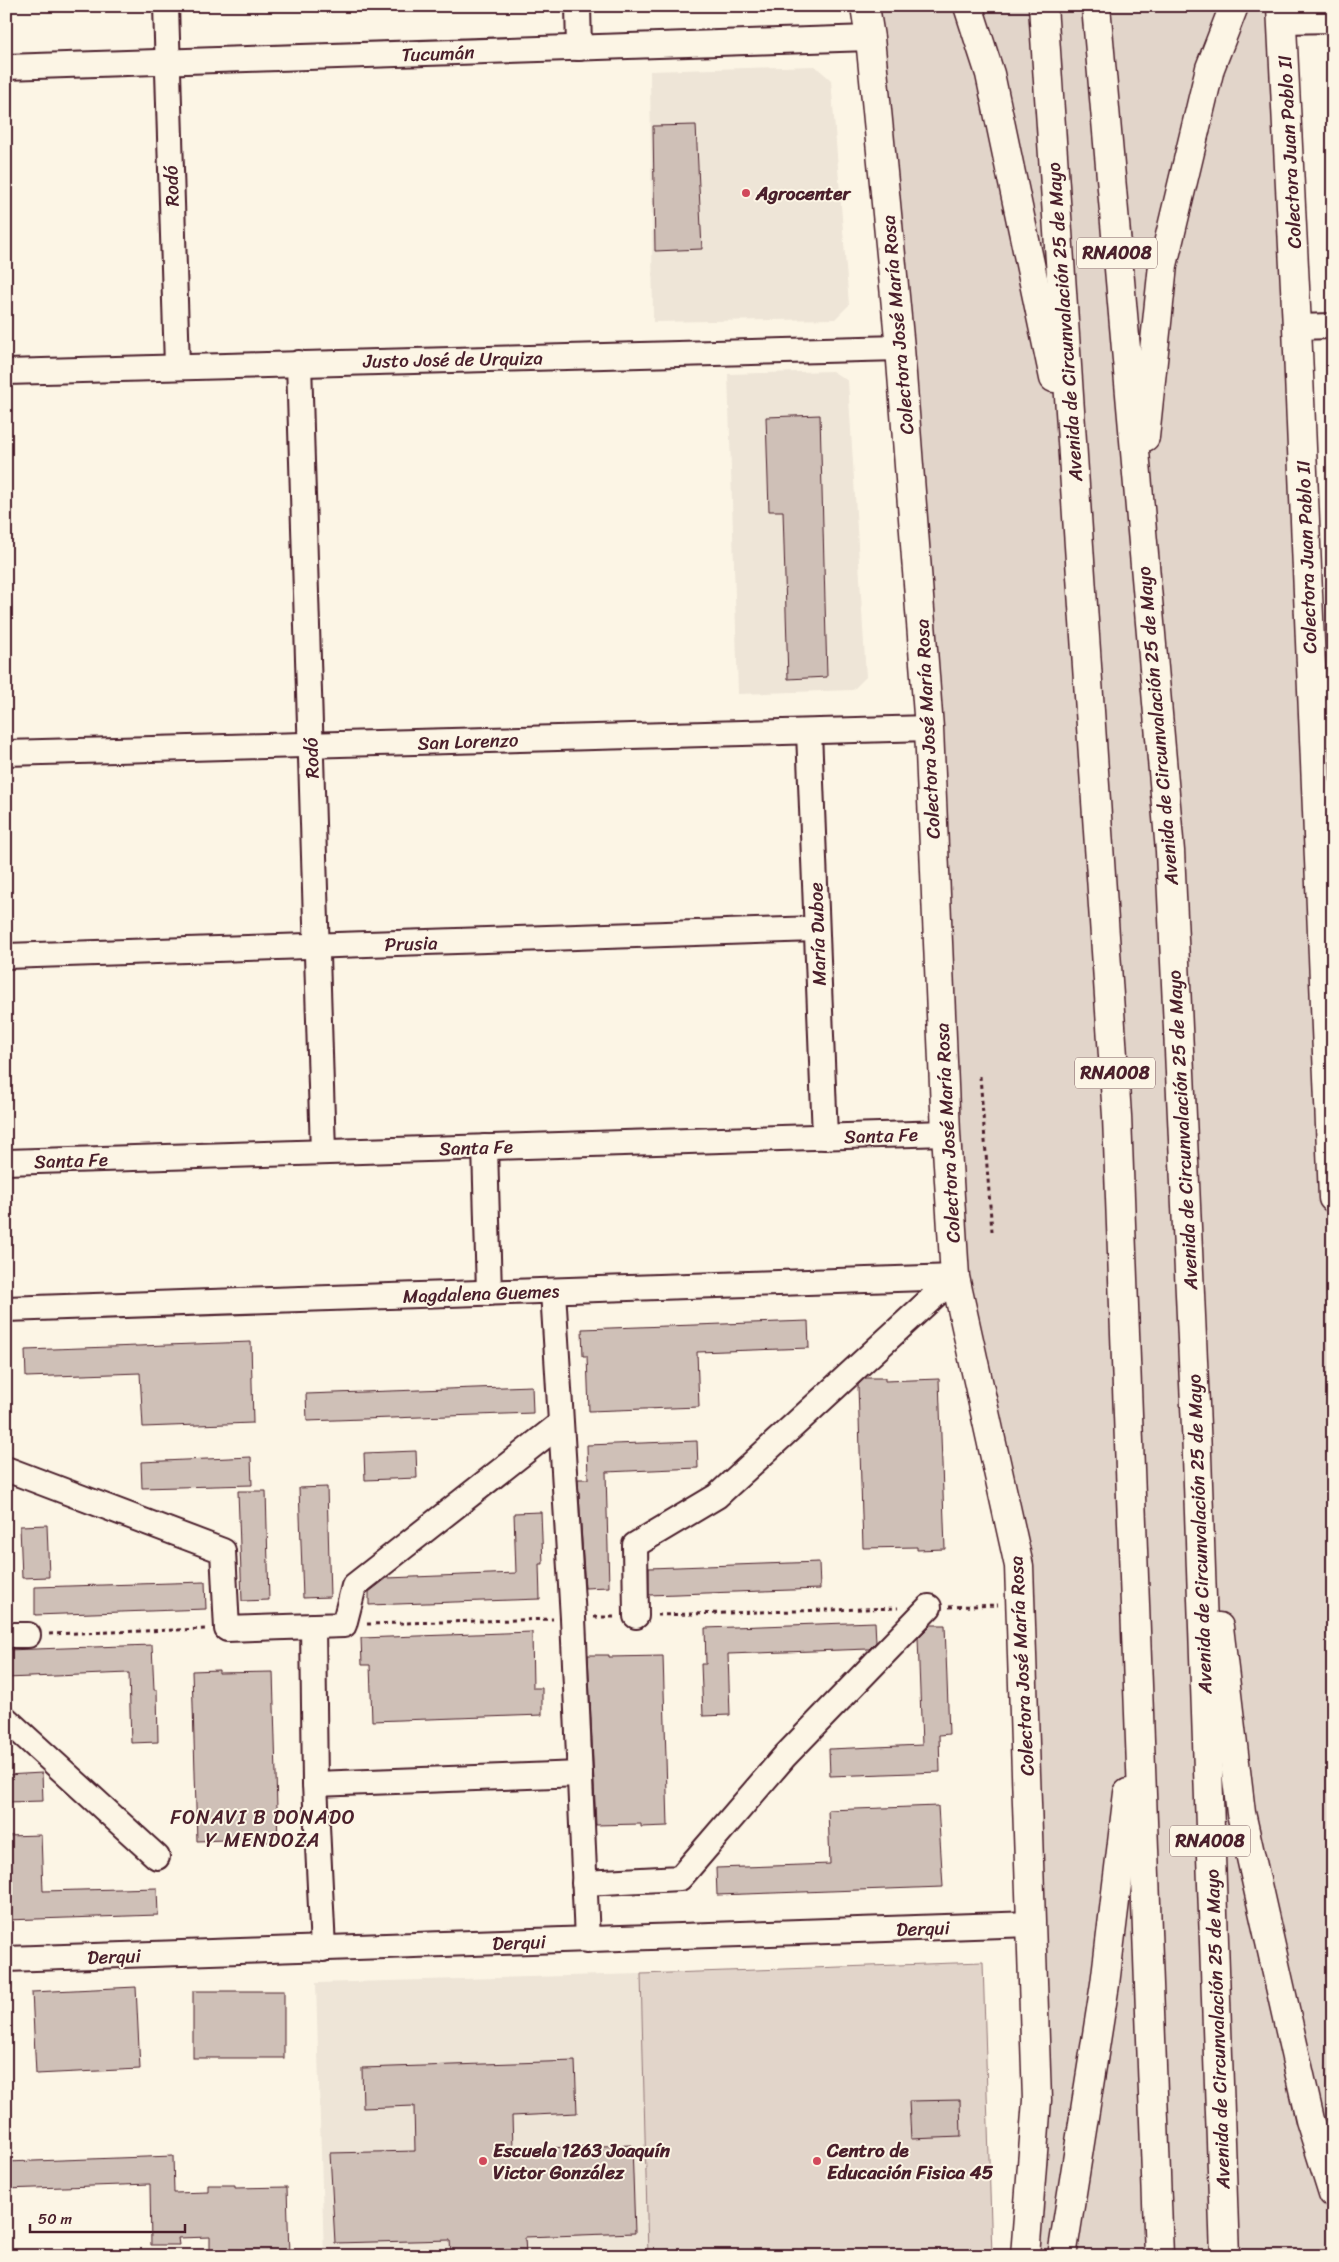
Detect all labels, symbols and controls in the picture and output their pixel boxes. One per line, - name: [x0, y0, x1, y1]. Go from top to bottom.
- street label: Tucumán: [401, 36, 475, 71]
- street label: Colectora Juan Pablo II: [1268, 54, 1311, 249]
- street label: Avenida de Circunvalación 25 de Mayo: [1037, 161, 1092, 484]
- street label: Rodó: [154, 165, 189, 207]
- place label: Agrocenter: [755, 177, 851, 210]
- marker: Agrocenter: [740, 187, 752, 199]
- street label: Colectora José María Rosa: [871, 213, 924, 436]
- road number: RNA008: [1077, 238, 1157, 268]
- street label: Justo José de Urquiza: [362, 341, 544, 378]
- street label: Colectora Juan Pablo II: [1287, 460, 1326, 654]
- street label: Avenida de Circunvalación 25 de Mayo: [1127, 565, 1188, 888]
- street label: Colectora José María Rosa: [905, 618, 950, 840]
- street label: San Lorenzo: [417, 723, 519, 760]
- street label: Rodó: [294, 737, 329, 779]
- street label: María Duboe: [799, 881, 836, 986]
- street label: Prusia: [384, 926, 439, 961]
- street label: Avenida de Circunvalación 25 de Mayo: [1158, 969, 1207, 1292]
- street label: Colectora José María Rosa: [925, 1022, 970, 1244]
- road number: RNA008: [1075, 1058, 1155, 1088]
- street label: Santa Fe: [843, 1118, 919, 1153]
- street label: Santa Fe: [438, 1130, 514, 1165]
- street label: Santa Fe: [33, 1143, 109, 1178]
- street label: Magdalena Guemes: [402, 1274, 560, 1313]
- street label: Avenida de Circunvalación 25 de Mayo: [1177, 1374, 1222, 1695]
- street label: Colectora José María Rosa: [999, 1555, 1044, 1777]
- district label: FONAVI B DONADO Y MENDOZA: [170, 1800, 356, 1858]
- road number: RNA008: [1170, 1825, 1250, 1856]
- street label: Avenida de Circunvalación 25 de Mayo: [1195, 1869, 1240, 2190]
- street label: Derqui: [896, 1911, 951, 1946]
- street label: Derqui: [492, 1925, 547, 1960]
- street label: Derqui: [87, 1939, 142, 1974]
- place label: Escuela 1263 Joaquín Victor González: [493, 2134, 671, 2189]
- place label: Centro de Educación Fisica 45: [826, 2134, 994, 2189]
- marker: Escuela 1263 Joaquín Victor González: [477, 2155, 489, 2167]
- marker: Centro de Educación Fisica 45: [811, 2155, 823, 2167]
- scale bar: [30, 2202, 185, 2234]
- text: 50 m: [38, 2206, 73, 2232]

